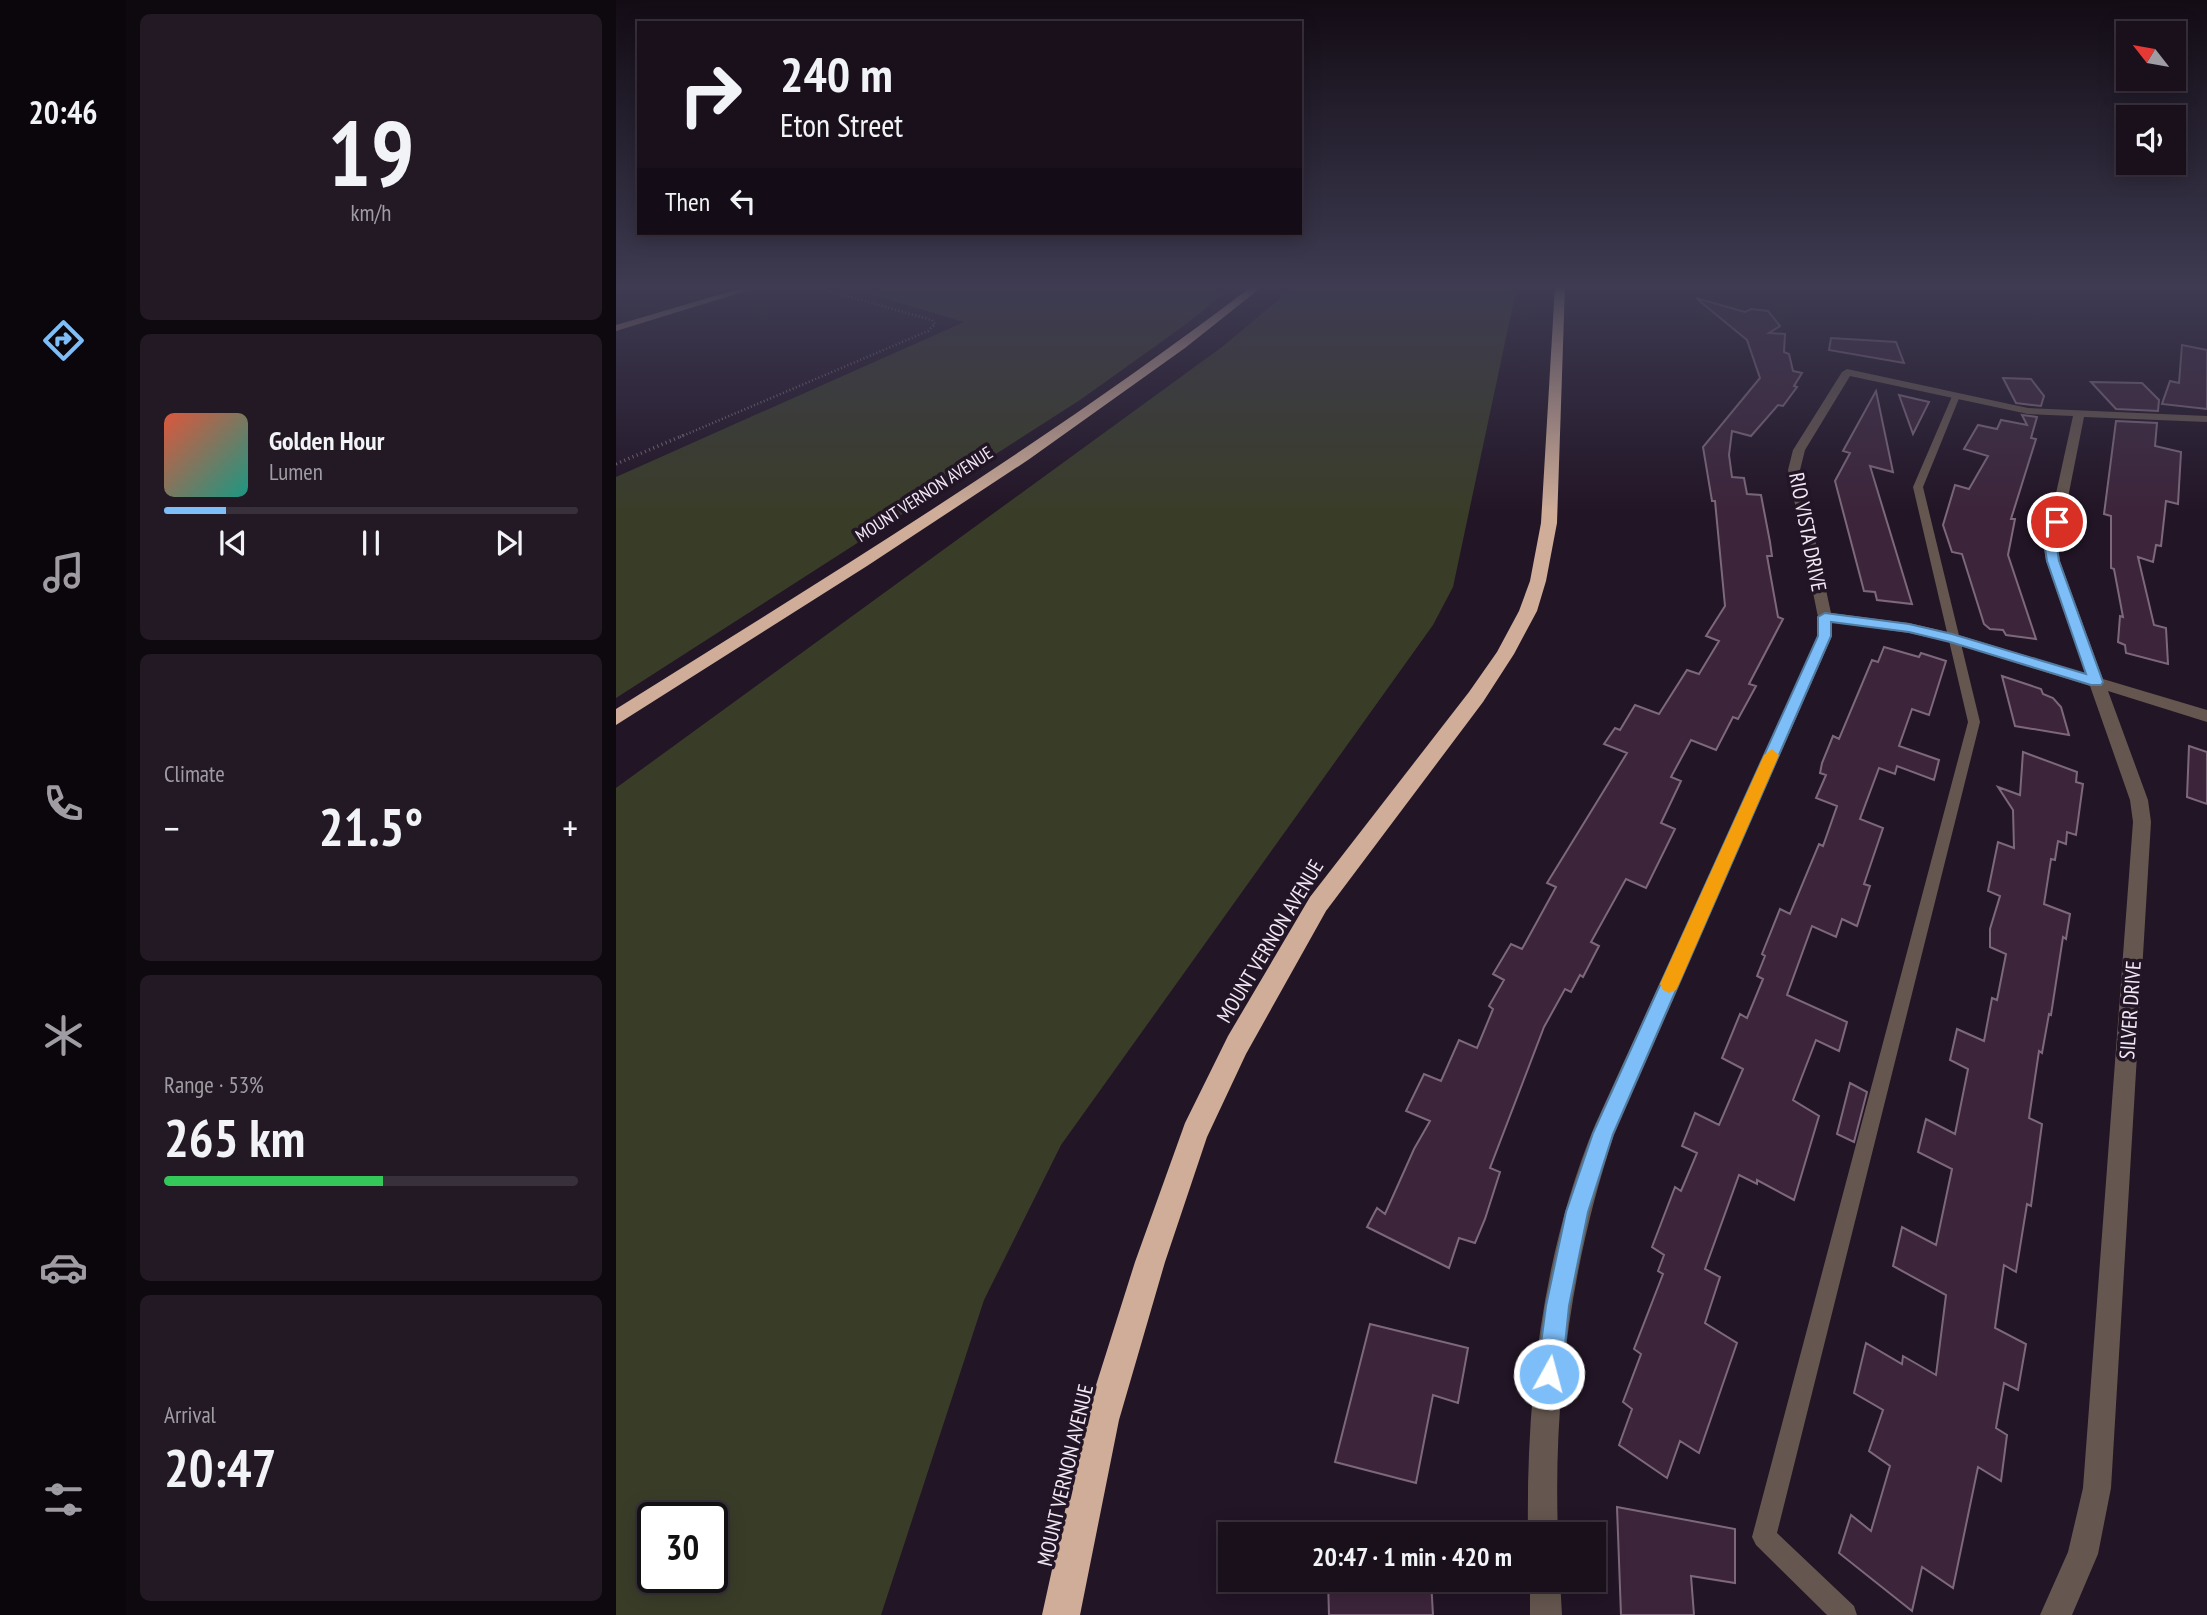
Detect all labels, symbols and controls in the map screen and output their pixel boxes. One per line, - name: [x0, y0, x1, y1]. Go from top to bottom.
- north arrow: [2116, 21, 2186, 91]
- map controls: [2116, 21, 2186, 175]
- text: 240 m: [780, 42, 893, 106]
- icon: right: [665, 49, 756, 140]
- text: 20:46: [28, 91, 98, 133]
- text: 19: [328, 93, 415, 211]
- text: Eton Street: [780, 104, 903, 146]
- button: sound: [2116, 105, 2186, 175]
- icon: left: [724, 182, 762, 220]
- text: Then: [665, 185, 710, 218]
- text: km/h: [351, 198, 391, 227]
- icon: directions: [39, 316, 88, 365]
- text: Golden Hour: [269, 424, 384, 457]
- street label: MOUNT VERNON AVENUE: [851, 441, 997, 547]
- text: Lumen: [269, 457, 323, 486]
- street label: RIO VISTA DRIVE: [1783, 470, 1833, 594]
- pin: [2027, 492, 2087, 552]
- icon: arrive: [2038, 503, 2076, 541]
- icon: previous: [214, 524, 252, 562]
- icon: pause: [352, 524, 390, 562]
- icon: next: [490, 524, 528, 562]
- icon: music: [39, 548, 88, 597]
- text: Climate: [164, 759, 225, 788]
- icon: phone: [39, 779, 88, 828]
- text: 21.5°: [319, 793, 423, 860]
- text: −: [164, 803, 180, 852]
- text: +: [562, 803, 578, 852]
- street label: MOUNT VERNON AVENUE: [1211, 854, 1329, 1028]
- street label: SILVER DRIVE: [2113, 960, 2147, 1060]
- icon: climate: [39, 1011, 88, 1060]
- text: Range · 53%: [164, 1070, 264, 1099]
- text: 265 km: [164, 1104, 305, 1171]
- icon: car: [39, 1243, 88, 1292]
- position arrow: [1512, 1337, 1586, 1411]
- street label: MOUNT VERNON AVENUE: [1031, 1381, 1099, 1569]
- text: Arrival: [164, 1400, 216, 1429]
- text: 20:47: [164, 1434, 276, 1501]
- icon: filters: [39, 1475, 88, 1524]
- speed limit sign: 30: [637, 1502, 728, 1593]
- text: 20:47 · 1 min · 420 m: [1312, 1540, 1512, 1573]

